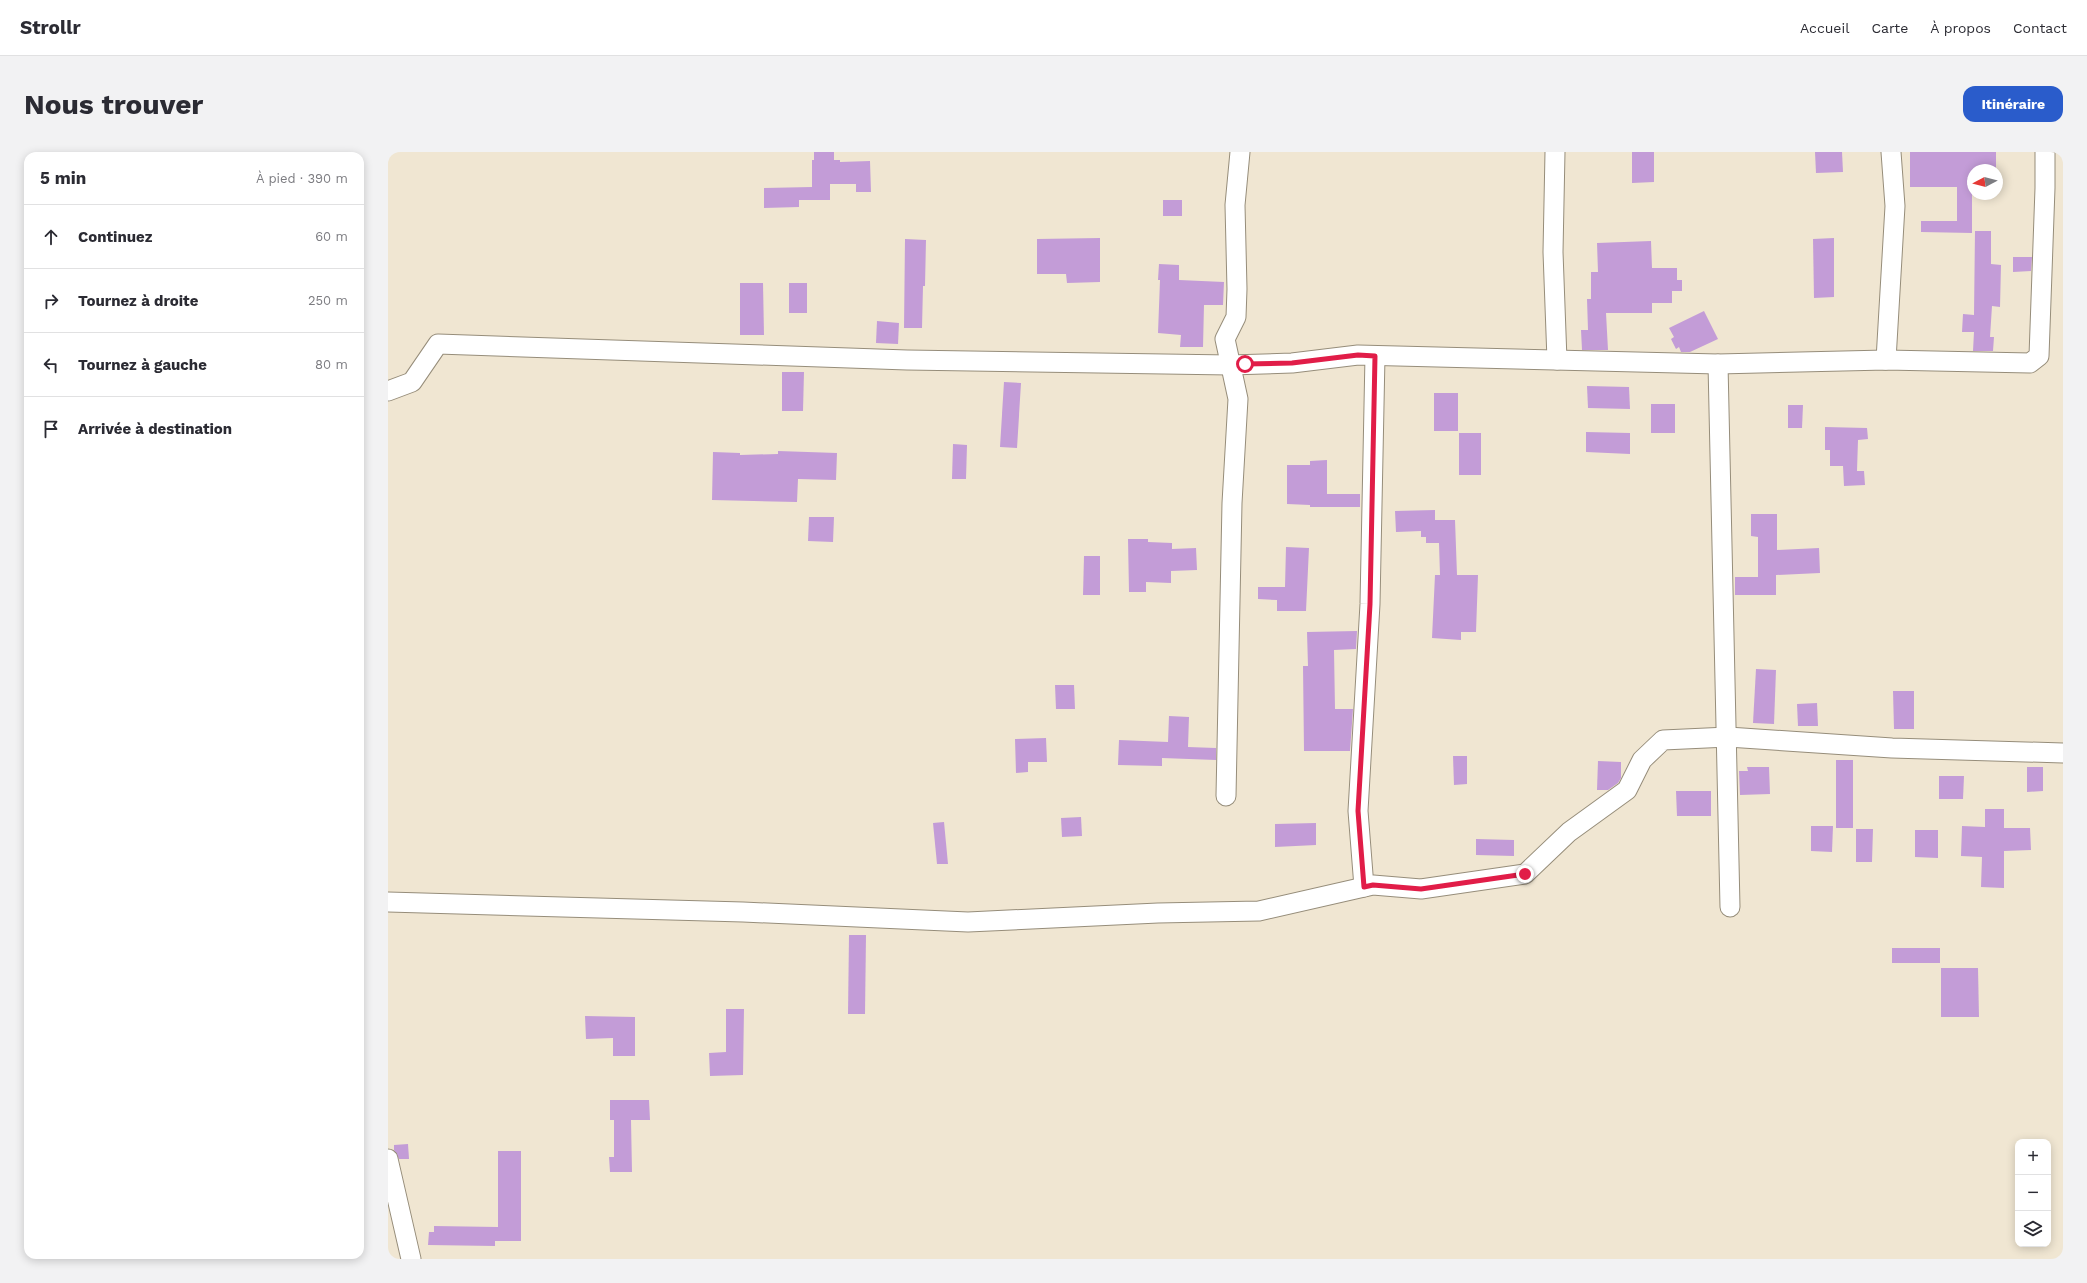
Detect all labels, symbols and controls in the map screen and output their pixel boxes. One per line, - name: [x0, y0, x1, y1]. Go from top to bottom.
- text: Strollr: [20, 16, 81, 39]
- text: Accueil: [1800, 20, 1849, 36]
- text: Carte: [1871, 20, 1908, 36]
- text: À propos: [1930, 20, 1991, 36]
- text: Contact: [2013, 20, 2067, 36]
- button: Itinéraire: [1963, 86, 2063, 122]
- text: Nous trouver: [24, 88, 203, 121]
- north arrow: [1967, 164, 2003, 200]
- text: 5 min: [40, 168, 86, 188]
- text: À pied · 390 m: [256, 171, 348, 186]
- icon: ahead: [40, 226, 62, 248]
- text: Continuez: [78, 228, 152, 246]
- text: 60 m: [315, 229, 348, 244]
- icon: right: [40, 290, 62, 312]
- text: Tournez à droite: [78, 292, 198, 310]
- text: 250 m: [308, 293, 348, 308]
- icon: left: [40, 354, 62, 376]
- route start: [1236, 355, 1254, 373]
- text: Tournez à gauche: [78, 356, 207, 374]
- text: 80 m: [315, 357, 348, 372]
- icon: arrive: [40, 418, 62, 440]
- text: Arrivée à destination: [78, 420, 232, 438]
- route end: [1516, 865, 1534, 883]
- map controls: [2015, 1139, 2051, 1247]
- button: +: [2015, 1139, 2051, 1175]
- button: −: [2015, 1175, 2051, 1211]
- button: layers: [2015, 1211, 2051, 1247]

